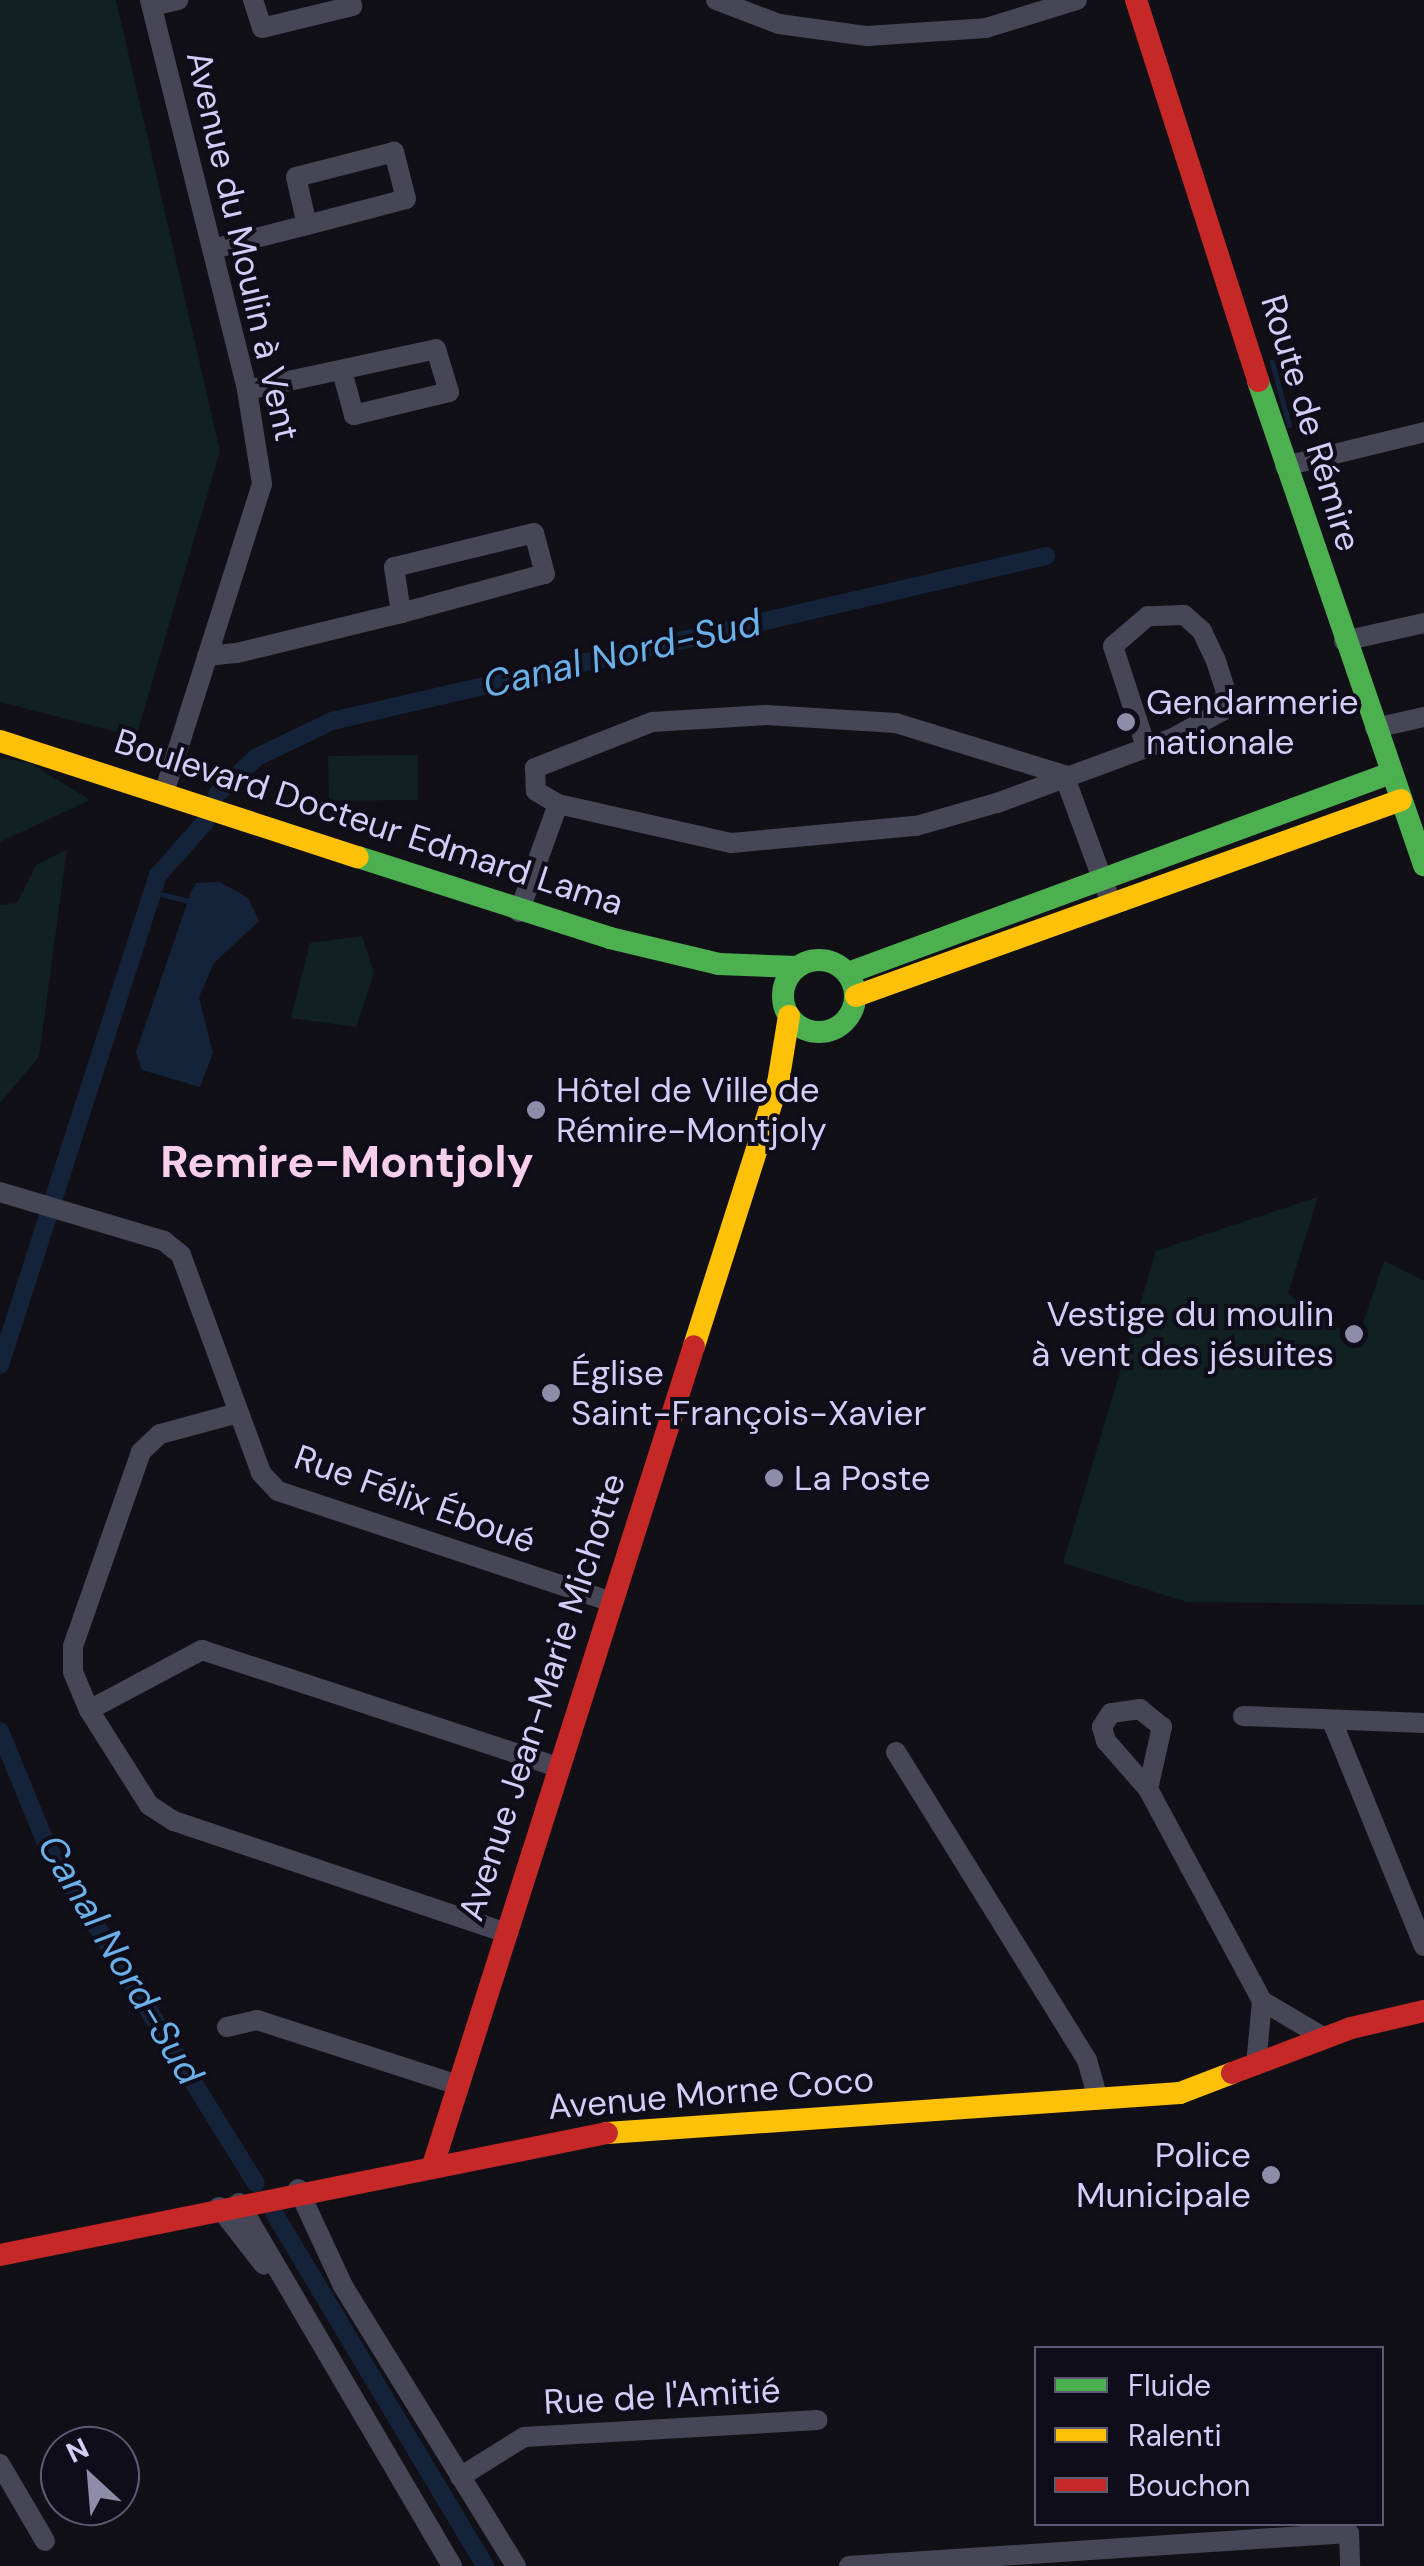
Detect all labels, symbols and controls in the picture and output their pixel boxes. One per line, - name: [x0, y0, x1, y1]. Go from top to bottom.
- street label: Avenue du Moulin à Vent: [178, 47, 308, 445]
- street label: Route de Rémire: [1252, 290, 1370, 556]
- water label: Canal Nord-Sud: [479, 600, 765, 708]
- place label: Gendarmerie nationale: [1146, 681, 1359, 763]
- marker: Gendarmerie nationale: [1115, 711, 1137, 733]
- street label: Boulevard Docteur Edmard Lama: [110, 720, 628, 924]
- place label: Hôtel de Ville de Rémire-Montjoly: [556, 1069, 827, 1151]
- marker: Hôtel de Ville de Rémire-Montjoly: [525, 1099, 547, 1121]
- district label: Remire-Montjoly: [160, 1135, 534, 1189]
- place label: Vestige du moulin à vent des jésuites: [1031, 1293, 1334, 1375]
- marker: Vestige du moulin à vent des jésuites: [1343, 1323, 1365, 1345]
- place label: Église Saint-François-Xavier: [571, 1352, 926, 1434]
- marker: Église Saint-François-Xavier: [540, 1382, 562, 1404]
- street label: Rue Félix Éboué: [289, 1436, 541, 1562]
- place label: La Poste: [794, 1457, 931, 1499]
- marker: La Poste: [763, 1467, 785, 1489]
- street label: Avenue Jean-Marie Michotte: [450, 1468, 634, 1926]
- water label: Canal Nord-Sud: [27, 1827, 213, 2093]
- street label: Avenue Morne Coco: [546, 2058, 876, 2128]
- place label: Police Municipale: [1076, 2134, 1251, 2216]
- marker: Police Municipale: [1260, 2164, 1282, 2186]
- legend: [1034, 2346, 1384, 2526]
- text: Fluide: [1128, 2366, 1211, 2405]
- street label: Rue de l'Amitié: [542, 2369, 782, 2423]
- text: Ralenti: [1128, 2416, 1222, 2455]
- north arrow: [40, 2426, 140, 2526]
- text: N: [60, 2429, 95, 2471]
- text: Bouchon: [1128, 2466, 1251, 2505]

